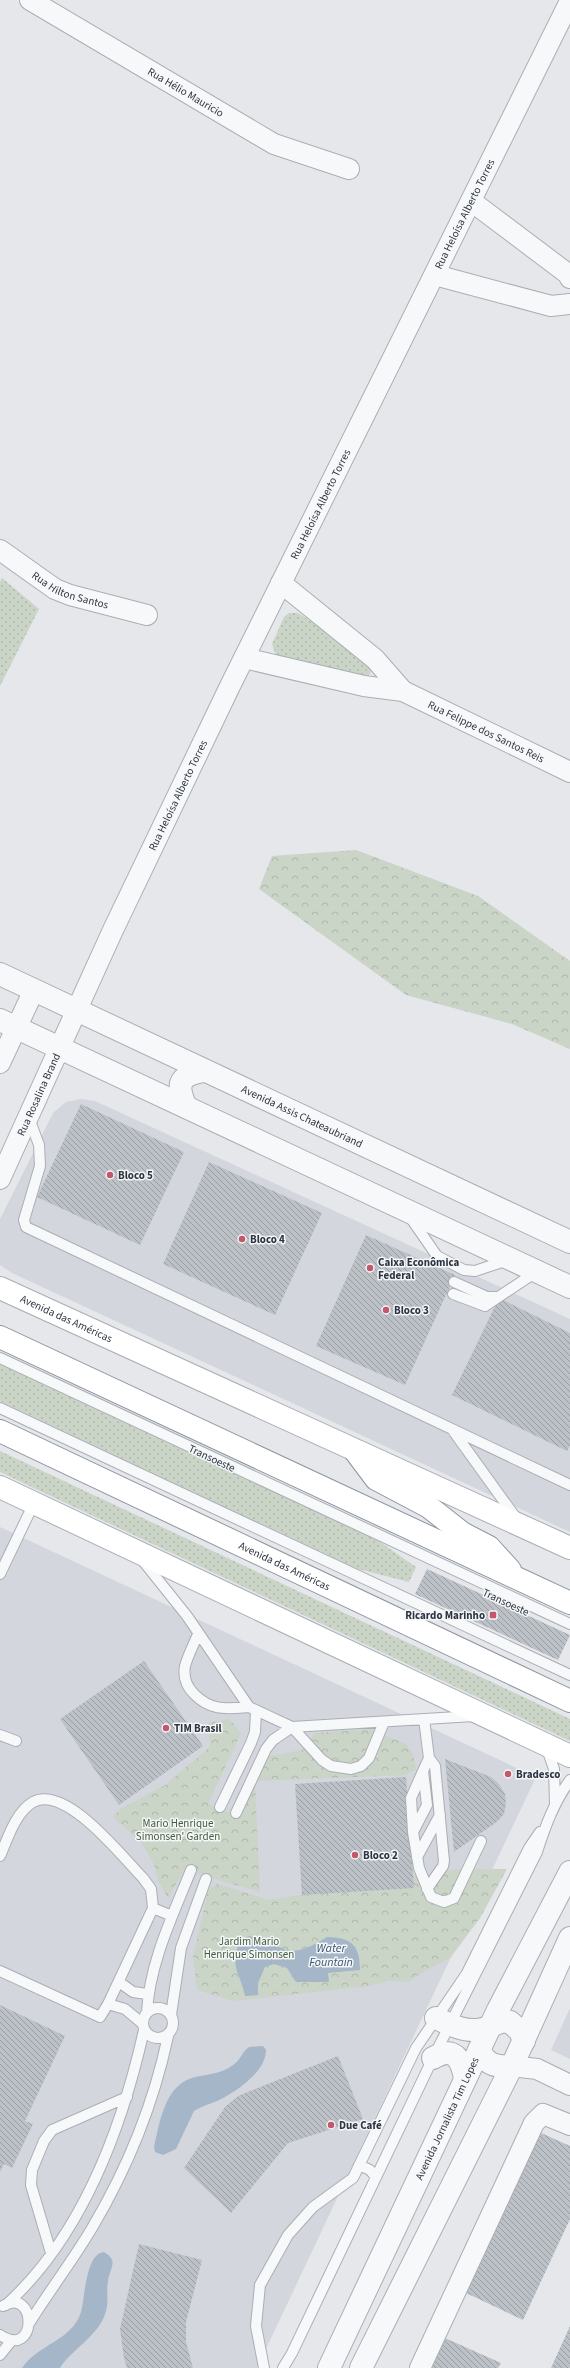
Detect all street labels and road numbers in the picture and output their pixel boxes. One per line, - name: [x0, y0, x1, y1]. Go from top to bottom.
- street label: Rua Hélio Mauricio: [145, 64, 227, 121]
- street label: Rua Heloísa Alberto Torres: [431, 156, 499, 272]
- street label: Rua Heloísa Alberto Torres: [287, 446, 355, 562]
- street label: Rua Hilton Santos: [29, 568, 110, 613]
- street label: Rua Felippe dos Santos Reis: [425, 697, 547, 767]
- street label: Rua Heloísa Alberto Torres: [145, 737, 211, 853]
- street label: Rua Rosalina Brand: [14, 1051, 64, 1138]
- street label: Avenida Assis Chateaubriand: [239, 1082, 365, 1152]
- street label: Avenida das Américas: [18, 1291, 115, 1346]
- street label: Transoeste: [186, 1441, 238, 1476]
- street label: Avenida das Américas: [236, 1538, 333, 1595]
- street label: Transoeste: [480, 1585, 532, 1620]
- street label: Avenida Jornalista Tim Lopes: [412, 2054, 483, 2183]

